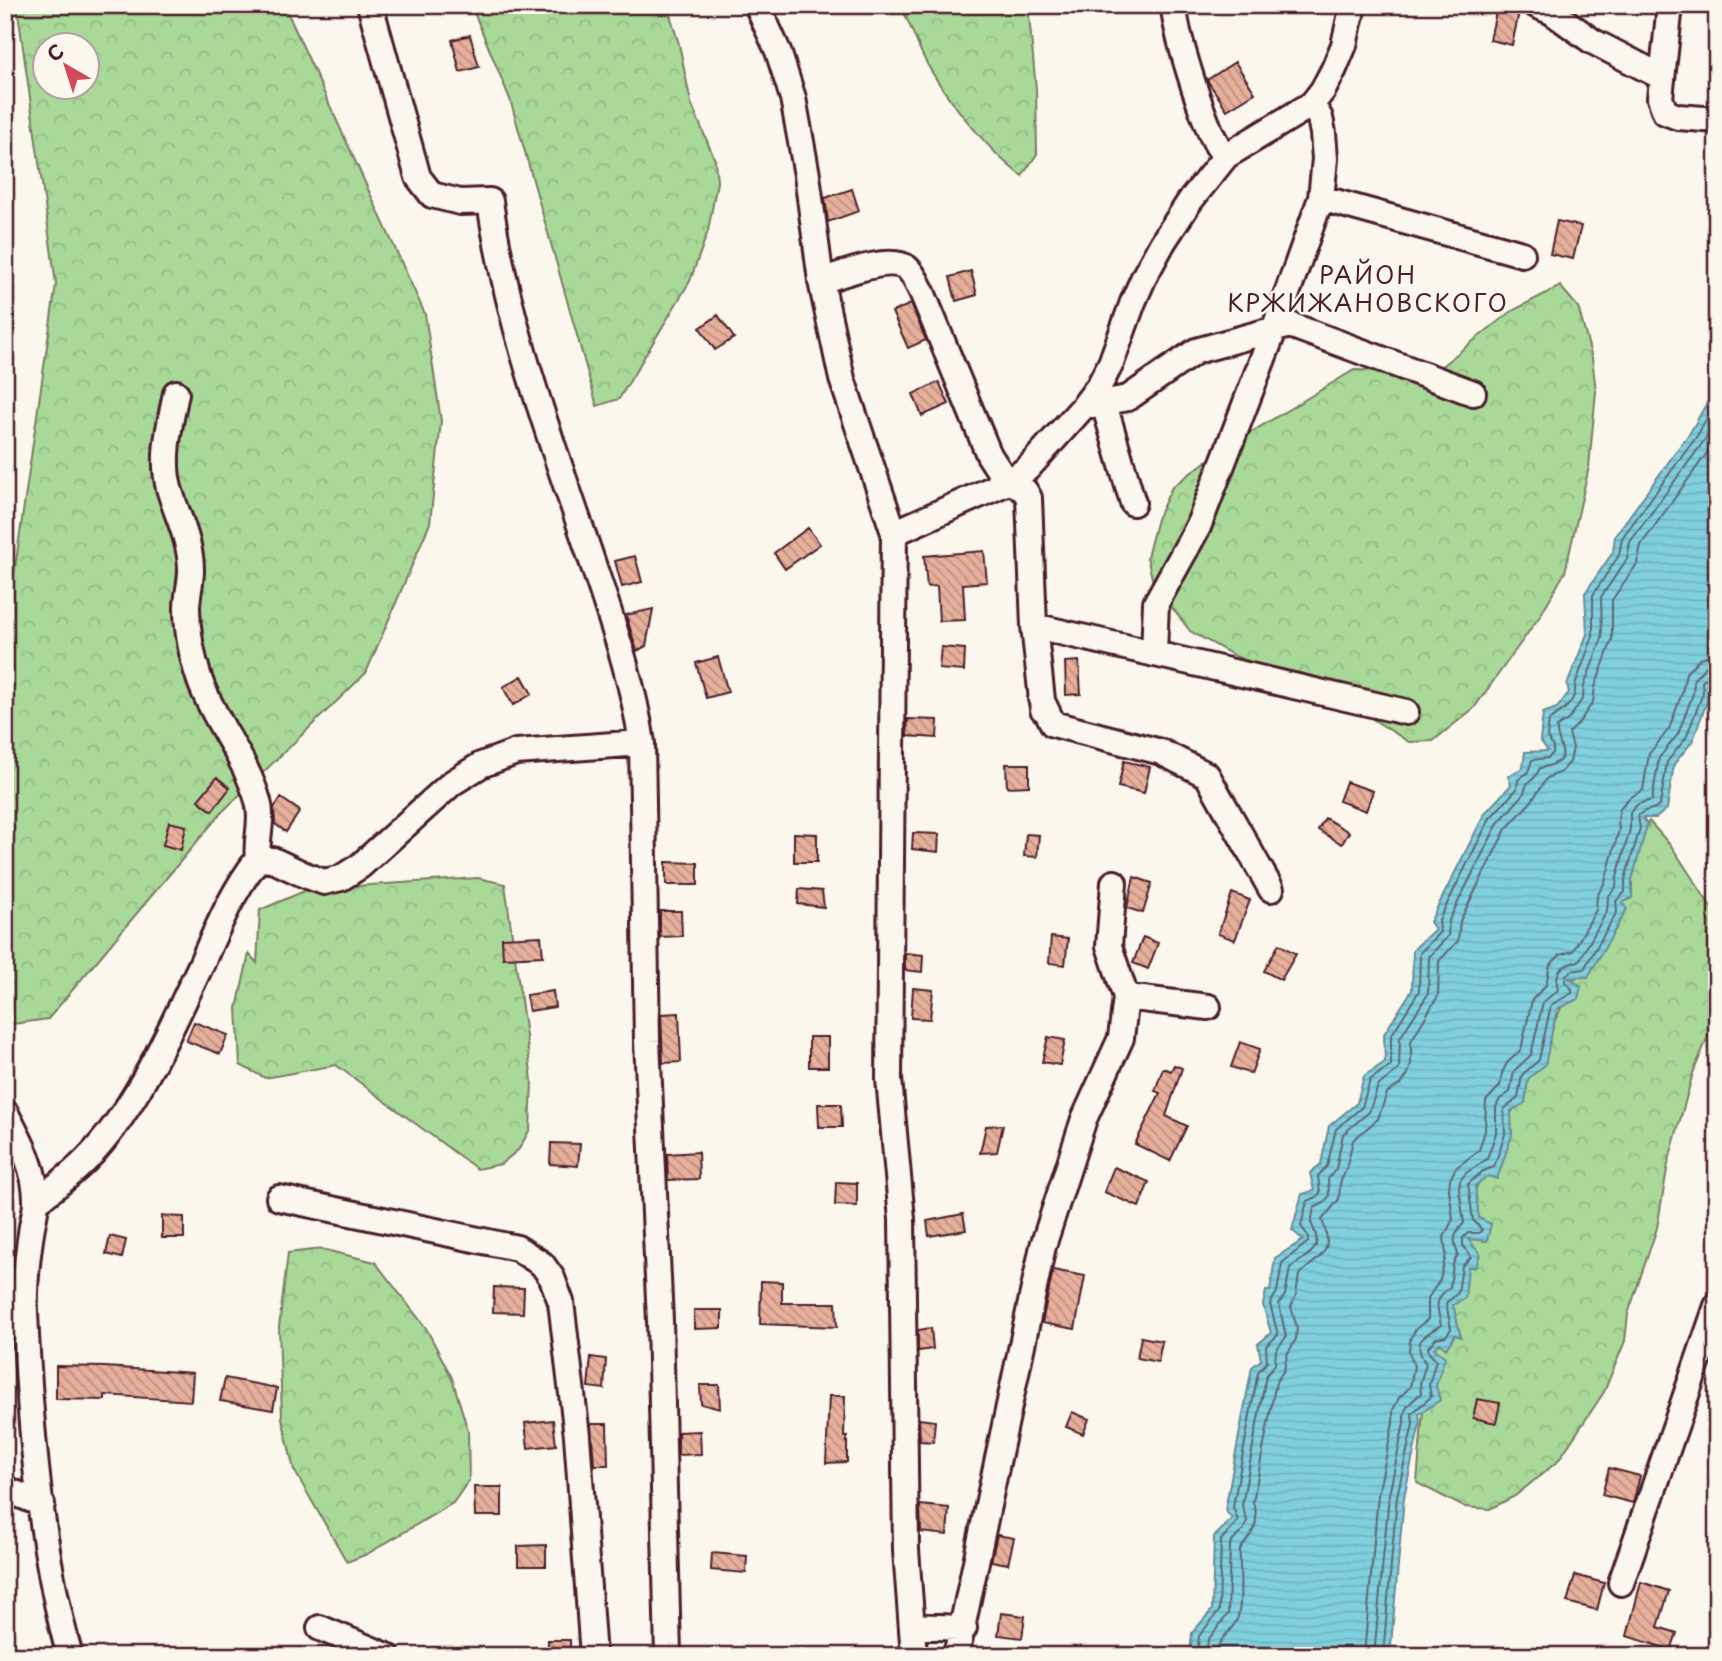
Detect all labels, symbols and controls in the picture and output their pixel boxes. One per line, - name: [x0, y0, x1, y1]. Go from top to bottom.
- north arrow: [32, 32, 102, 102]
- text: С: [40, 37, 69, 67]
- district label: РАЙОН КРЖИЖАНОВСКОГО: [1227, 256, 1509, 320]

